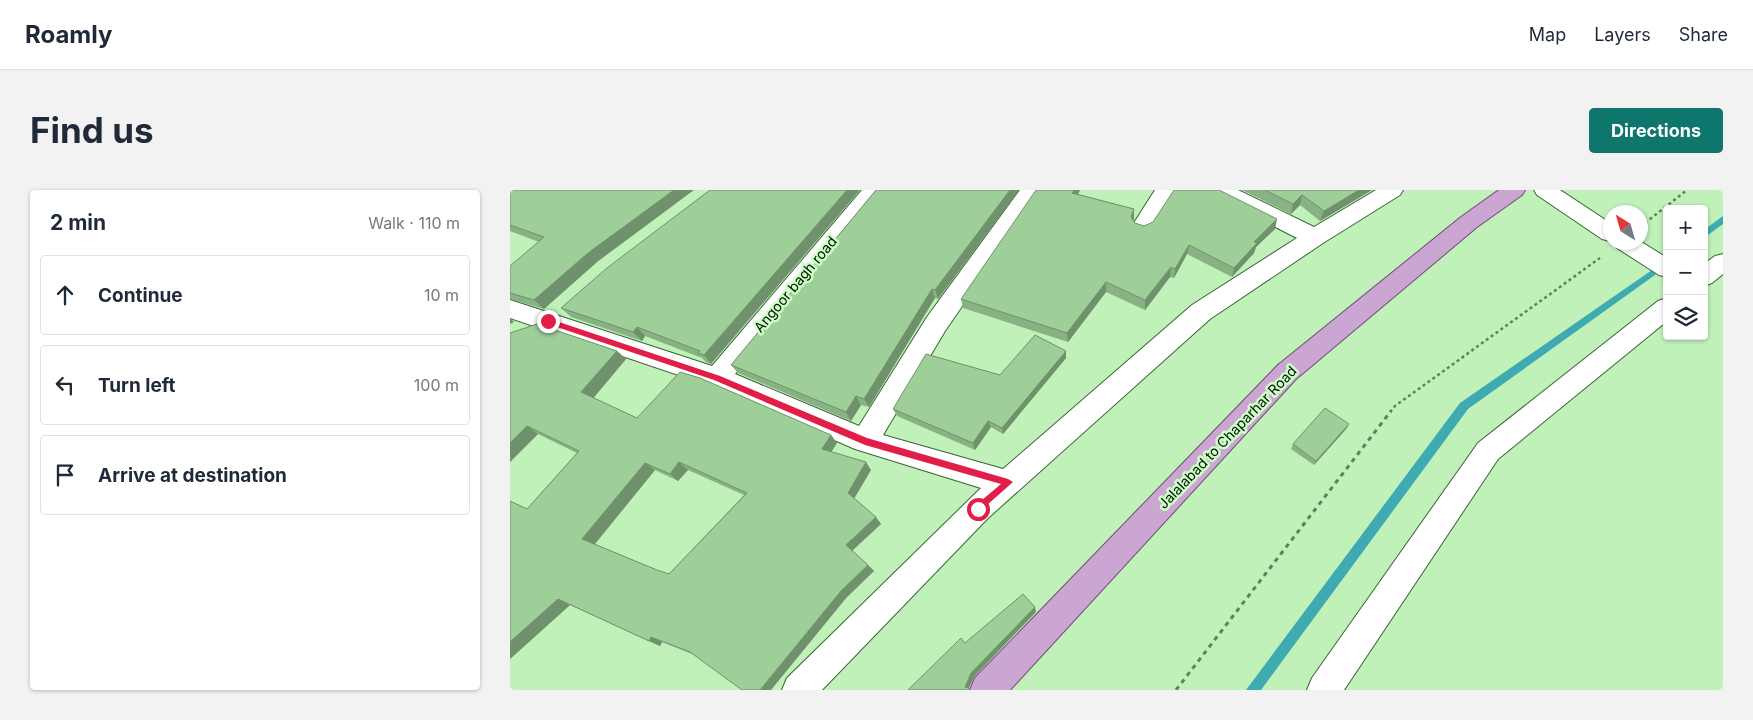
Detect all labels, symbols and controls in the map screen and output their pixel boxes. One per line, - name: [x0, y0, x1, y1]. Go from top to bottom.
- text: Roamly: [25, 20, 112, 49]
- text: Map: [1529, 24, 1566, 45]
- text: Layers: [1594, 24, 1651, 45]
- text: Share: [1679, 24, 1728, 45]
- button: Directions: [1589, 108, 1723, 153]
- text: Find us: [30, 109, 154, 151]
- north arrow: [1603, 205, 1648, 250]
- map controls: [1663, 205, 1708, 340]
- button: +: [1663, 205, 1708, 250]
- text: 2 min: [50, 210, 106, 235]
- text: Walk · 110 m: [368, 213, 460, 233]
- street label: Angoor bagh road: [750, 233, 840, 335]
- button: −: [1663, 250, 1708, 295]
- icon: ahead: [51, 281, 79, 309]
- text: Continue: [98, 284, 183, 307]
- text: 10 m: [424, 285, 459, 305]
- button: layers: [1663, 295, 1708, 340]
- route end: [537, 310, 560, 333]
- street label: Jalalabad to Chaparhar Road: [1154, 362, 1300, 512]
- icon: left: [51, 371, 79, 399]
- text: Turn left: [98, 374, 176, 397]
- text: 100 m: [414, 375, 459, 395]
- icon: arrive: [51, 461, 79, 489]
- text: Arrive at destination: [98, 464, 287, 487]
- route start: [967, 498, 990, 521]

